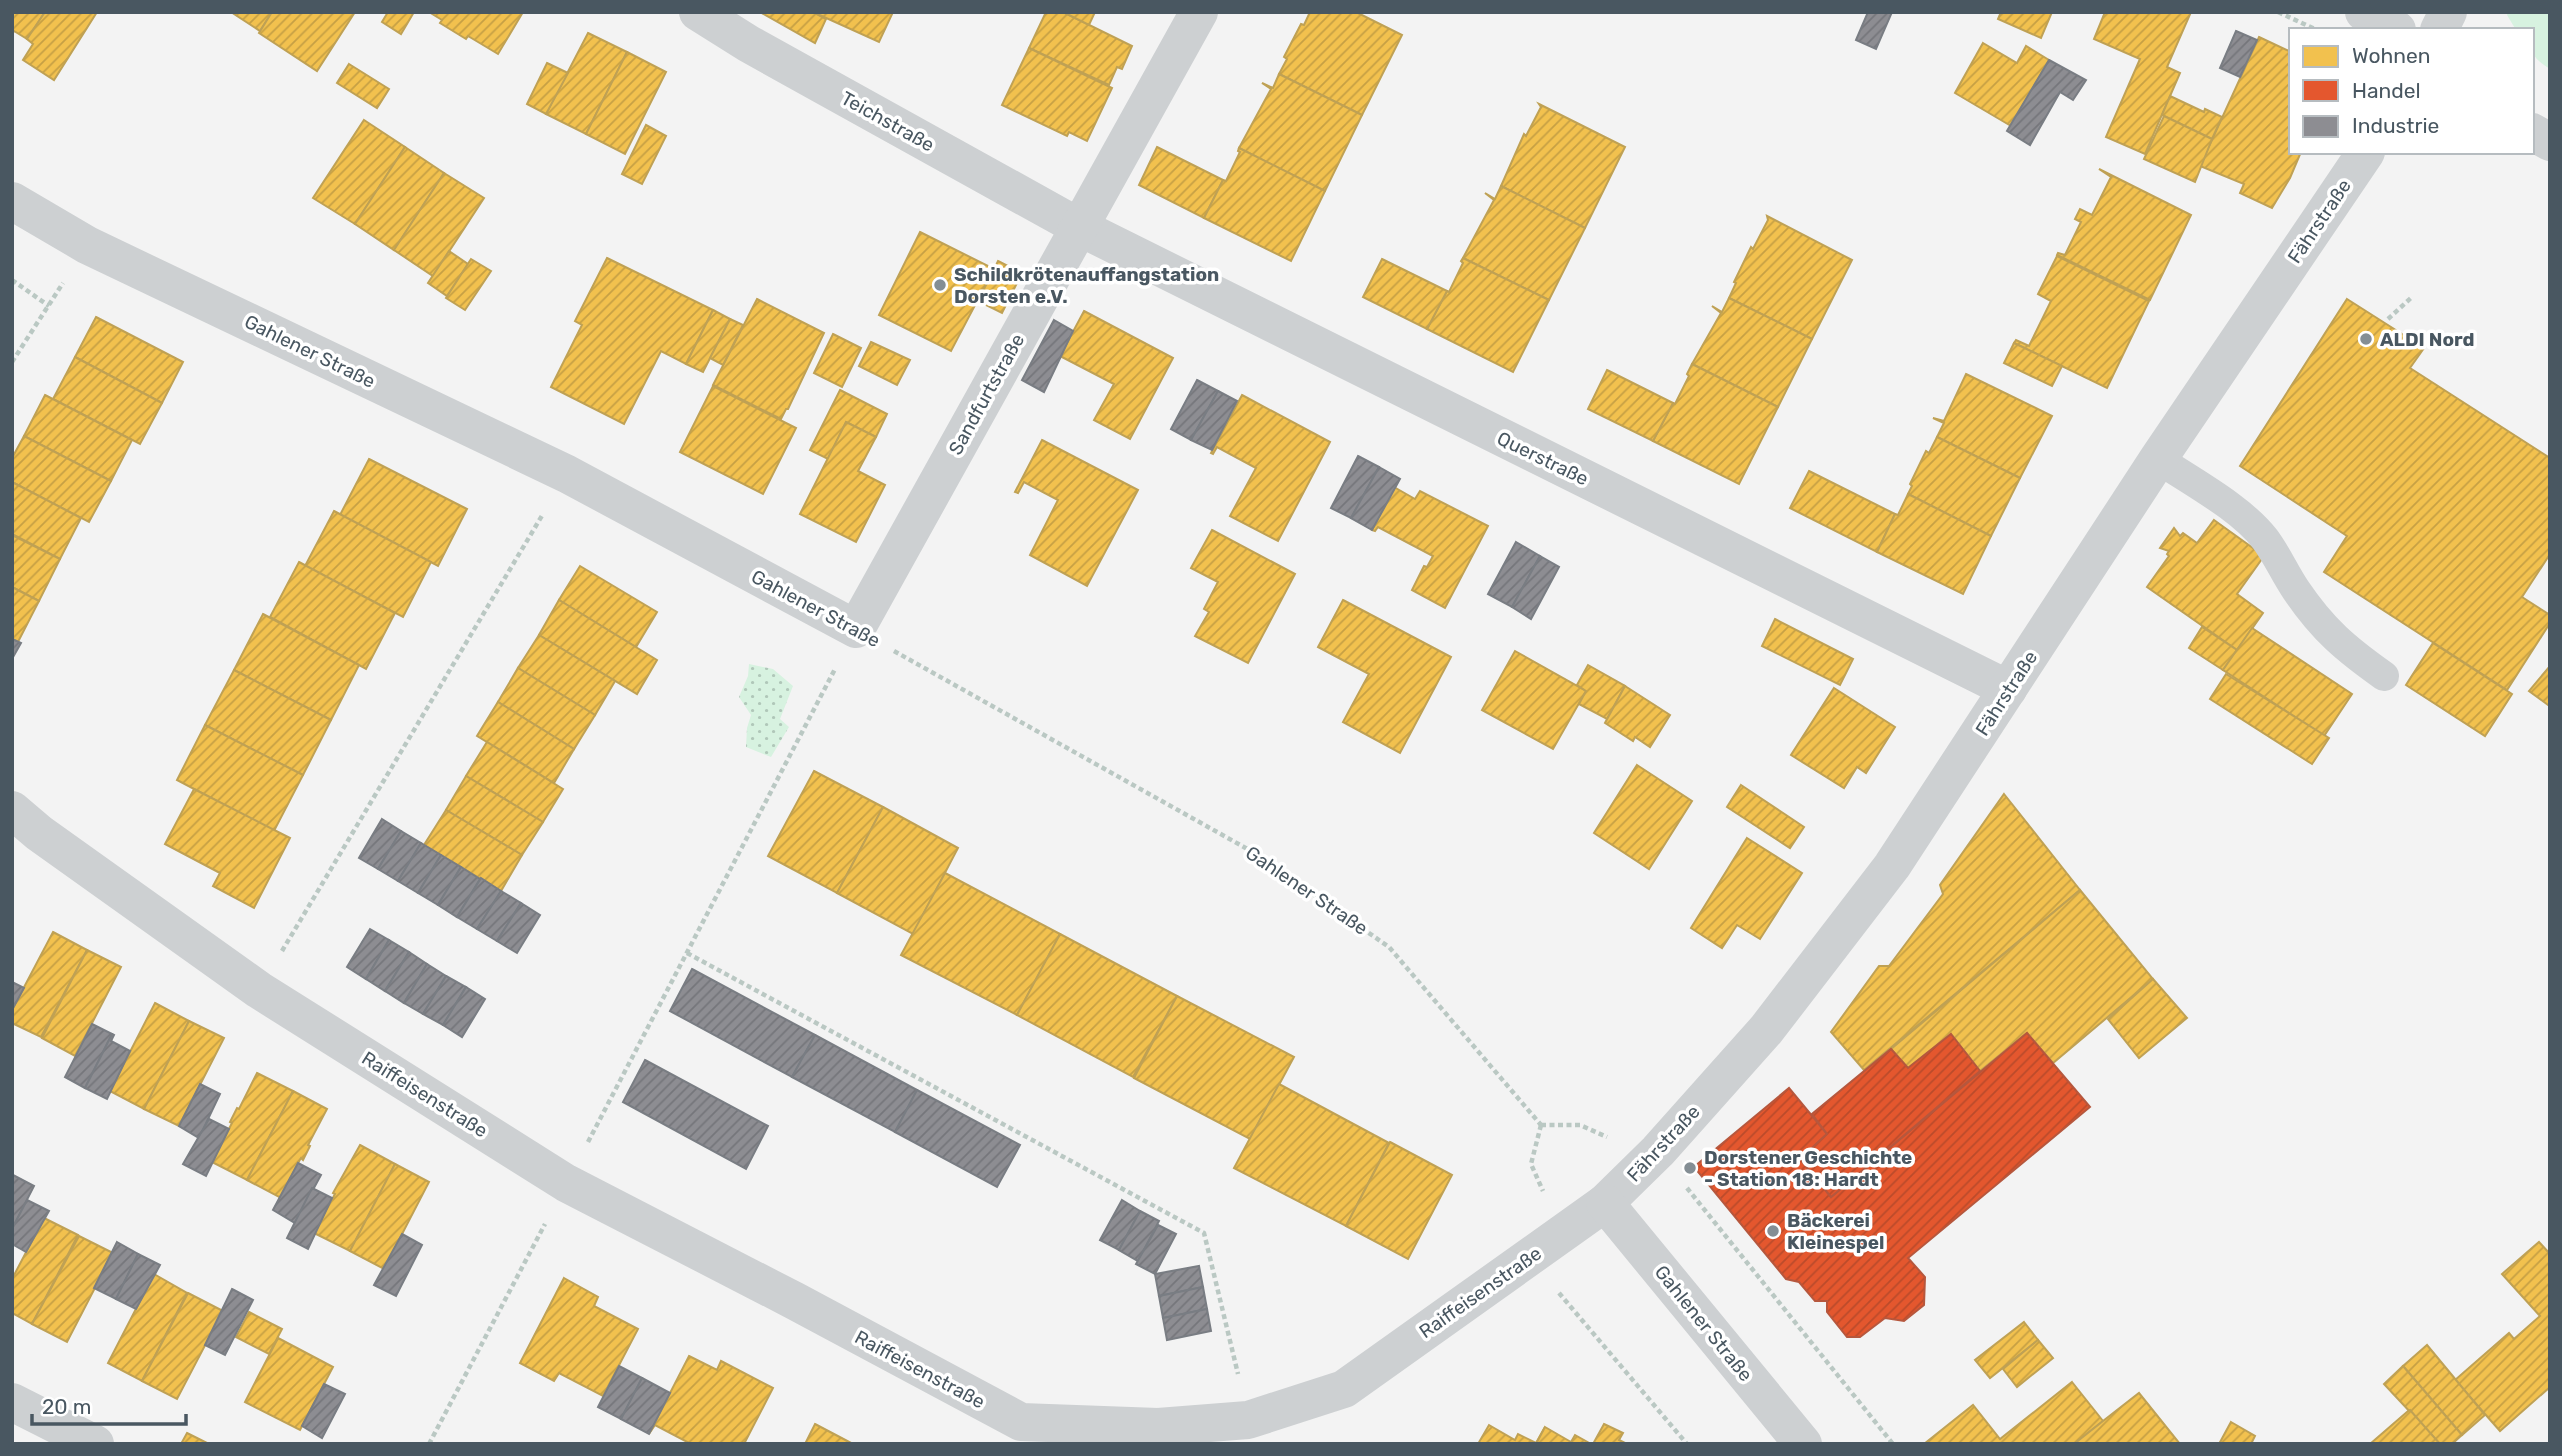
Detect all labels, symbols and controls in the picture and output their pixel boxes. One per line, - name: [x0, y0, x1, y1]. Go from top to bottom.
- legend: [2289, 28, 2534, 154]
- text: Wohnen: [2352, 43, 2430, 68]
- text: Handel: [2352, 78, 2421, 103]
- street label: Teichstraße: [837, 86, 938, 156]
- text: Industrie: [2352, 113, 2439, 138]
- street label: Fährstraße: [2283, 175, 2356, 268]
- place label: Schildkrötenauffangstation Dorsten e.V.: [954, 263, 1219, 308]
- marker: Schildkrötenauffangstation Dorsten e.V.: [932, 277, 948, 293]
- street label: Gahlener Straße: [241, 310, 379, 393]
- place label: ALDI Nord: [2380, 328, 2475, 351]
- street label: Sandfurtstraße: [944, 330, 1029, 459]
- marker: ALDI Nord: [2358, 331, 2374, 347]
- street label: Querstraße: [1493, 426, 1592, 490]
- street label: Gahlener Straße: [747, 565, 884, 652]
- street label: Fährstraße: [1971, 647, 2042, 740]
- street label: Gahlener Straße: [1241, 841, 1372, 940]
- street label: Raiffeisenstraße: [358, 1047, 492, 1142]
- street label: Fährstraße: [1622, 1100, 1705, 1186]
- place label: Dorstener Geschichte - Station 18: Hardt: [1704, 1146, 1912, 1191]
- marker: Dorstener Geschichte - Station 18: Hardt: [1682, 1160, 1698, 1176]
- place label: Bäckerei Kleinespel: [1787, 1209, 1884, 1254]
- marker: Bäckerei Kleinespel: [1765, 1223, 1781, 1239]
- street label: Raiffeisenstraße: [1415, 1242, 1546, 1343]
- street label: Gahlener Straße: [1650, 1261, 1757, 1386]
- street label: Raiffeisenstraße: [851, 1325, 989, 1413]
- scale bar: [32, 1382, 186, 1426]
- text: 20 m: [42, 1394, 91, 1419]

